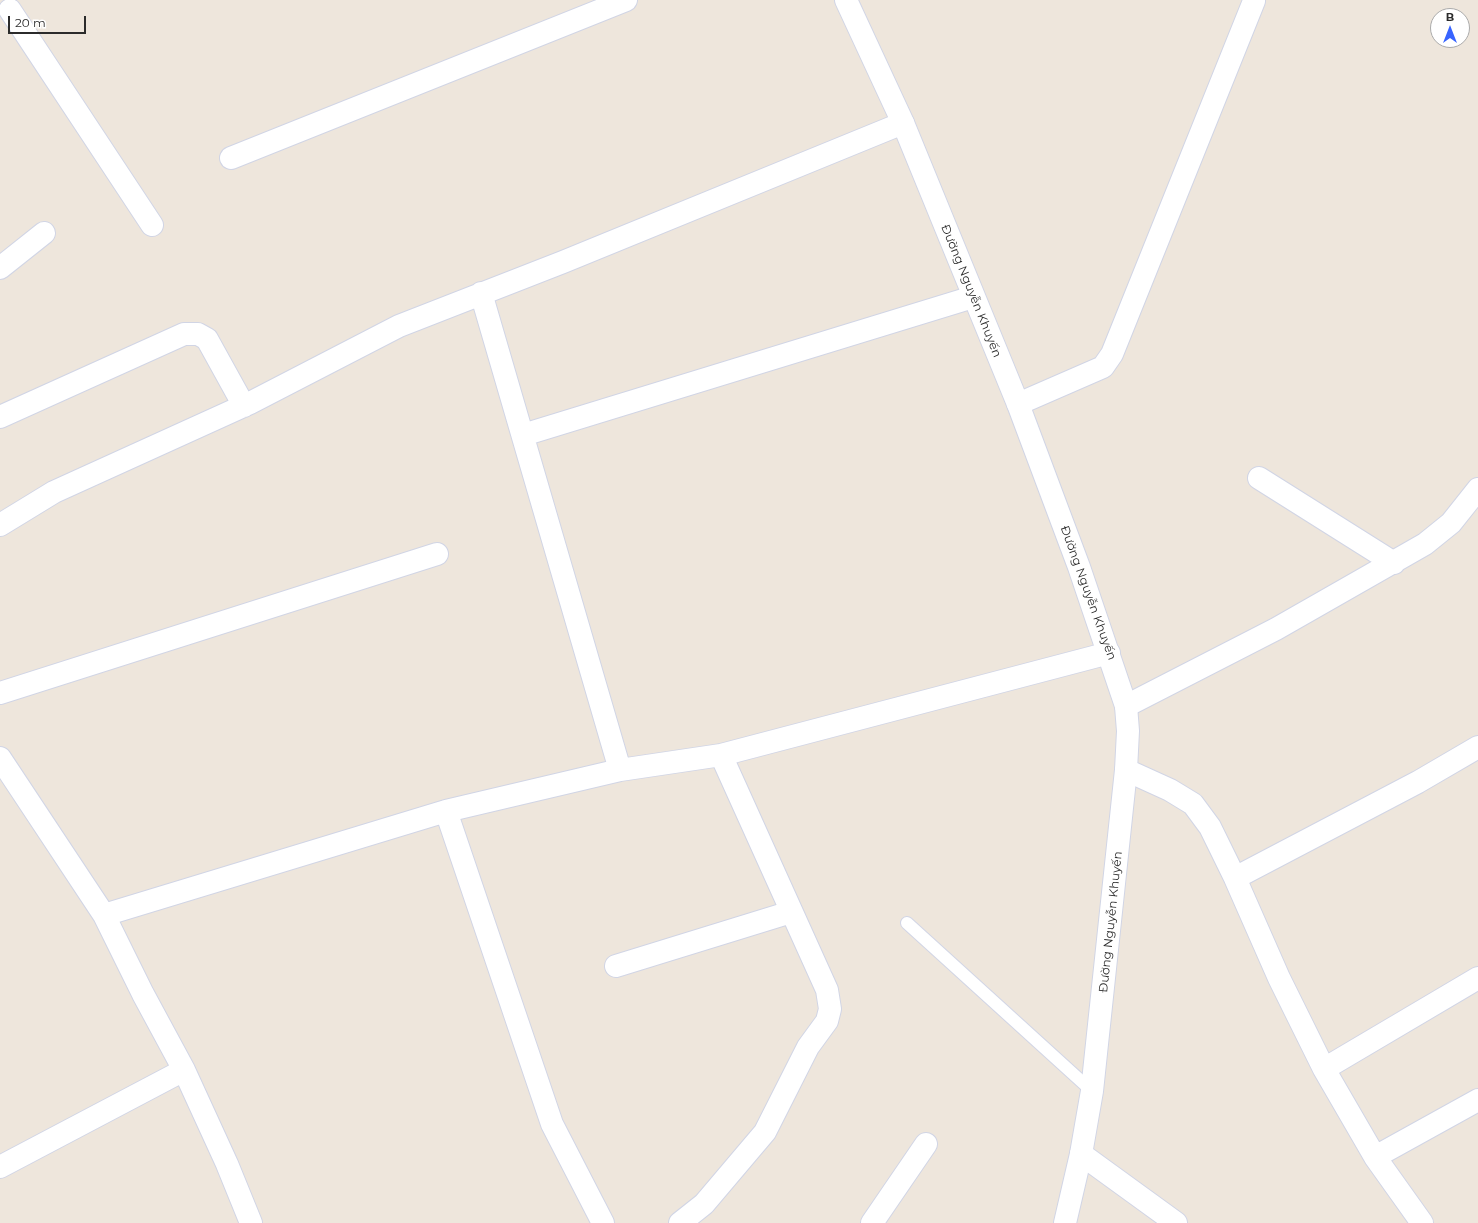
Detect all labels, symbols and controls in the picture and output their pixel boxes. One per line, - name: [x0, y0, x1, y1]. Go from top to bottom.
- scale bar: [10, 8, 88, 34]
- north arrow: [1430, 8, 1470, 48]
- text: B: [1446, 10, 1454, 24]
- text: 20 m: [15, 15, 46, 30]
- street label: Đường Nguyễn Khuyến: [938, 222, 1004, 360]
- street label: Đường Nguyễn Khuyến: [1057, 524, 1119, 662]
- street label: Đường Nguyễn Khuyến: [1096, 851, 1126, 993]

